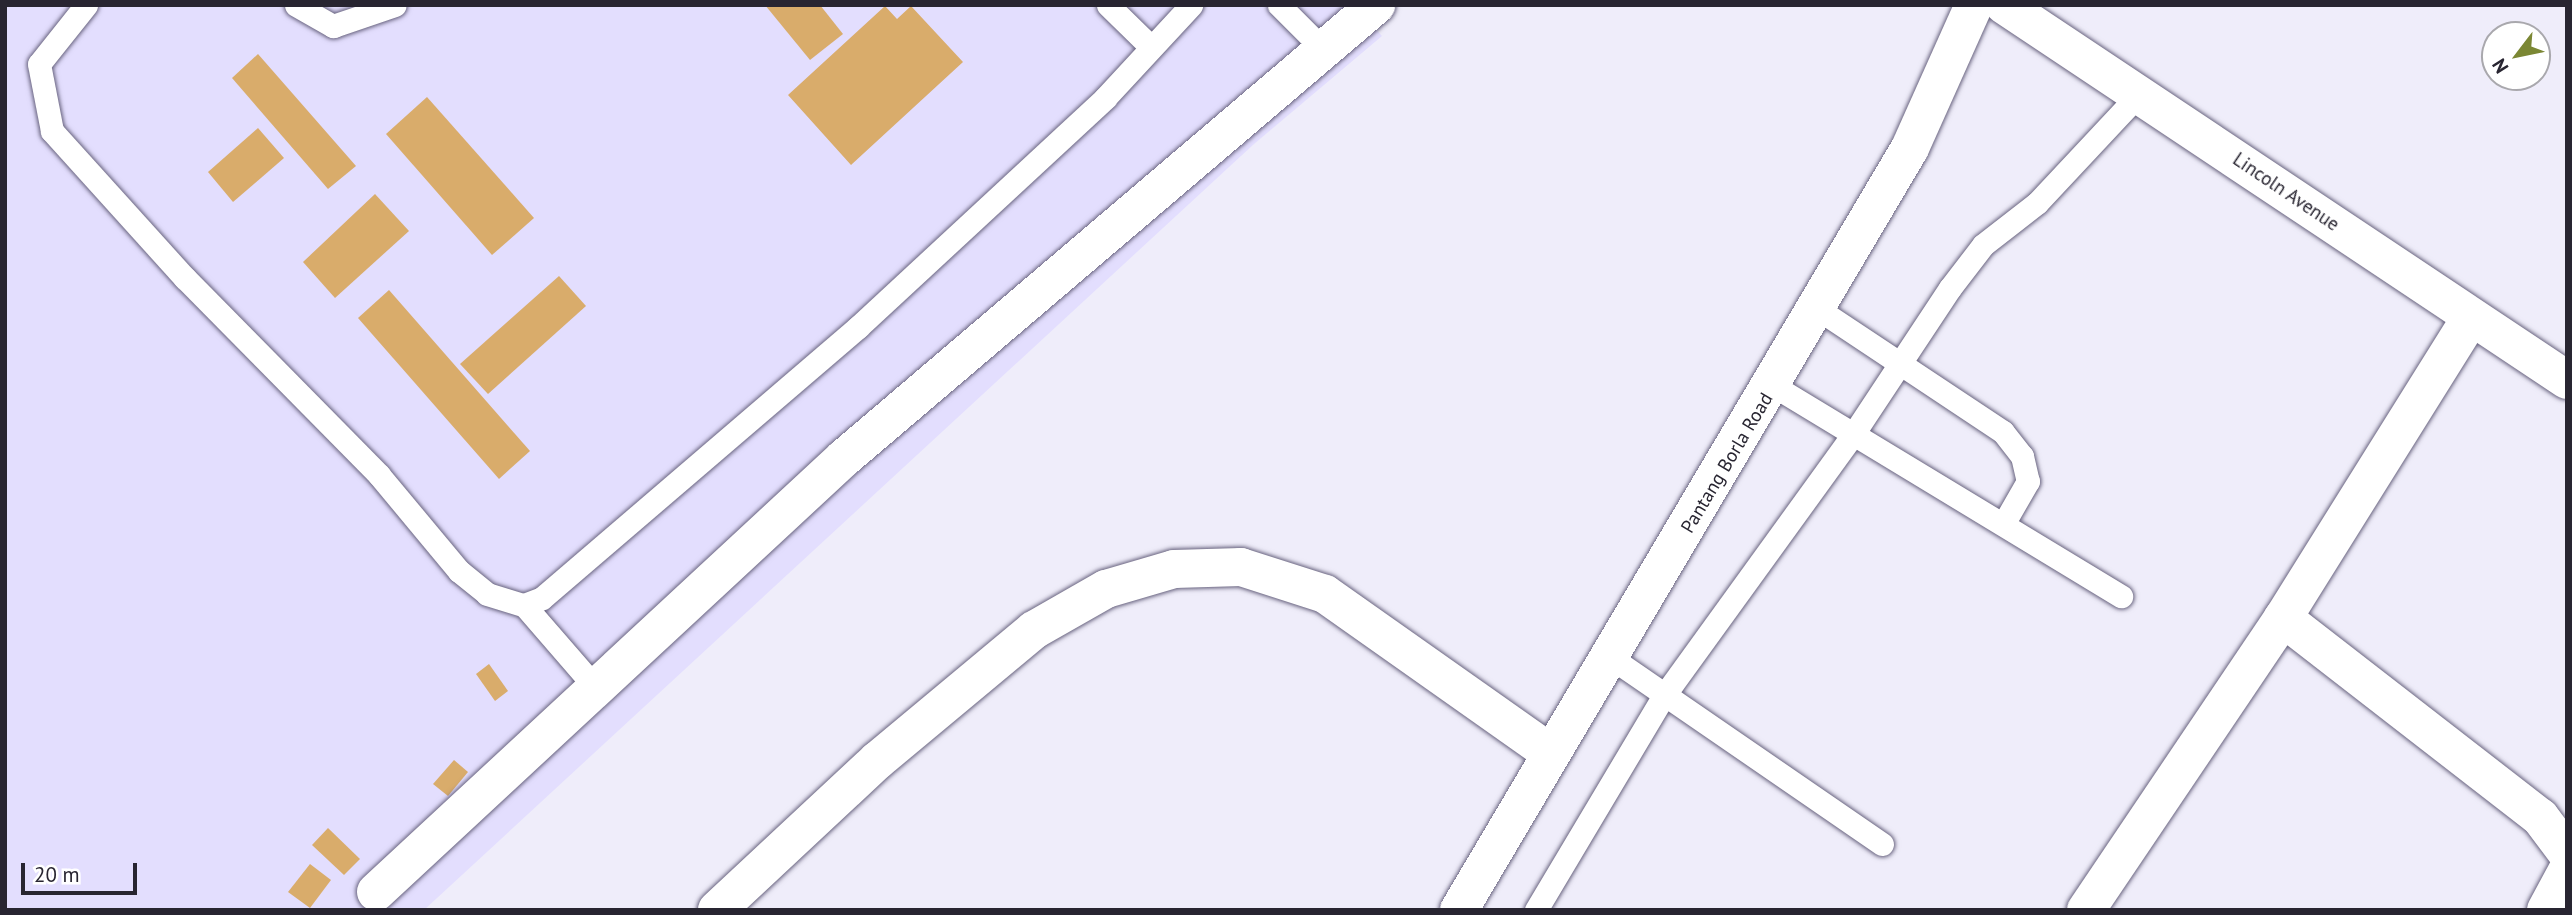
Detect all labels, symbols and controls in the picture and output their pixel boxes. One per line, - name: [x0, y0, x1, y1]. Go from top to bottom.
- north arrow: [2481, 21, 2551, 91]
- text: N: [2486, 54, 2513, 78]
- street label: Lincoln Avenue: [2228, 148, 2344, 236]
- street label: Pantang Borla Road: [1676, 389, 1778, 537]
- scale bar: [24, 848, 140, 892]
- text: 20 m: [34, 861, 80, 888]

